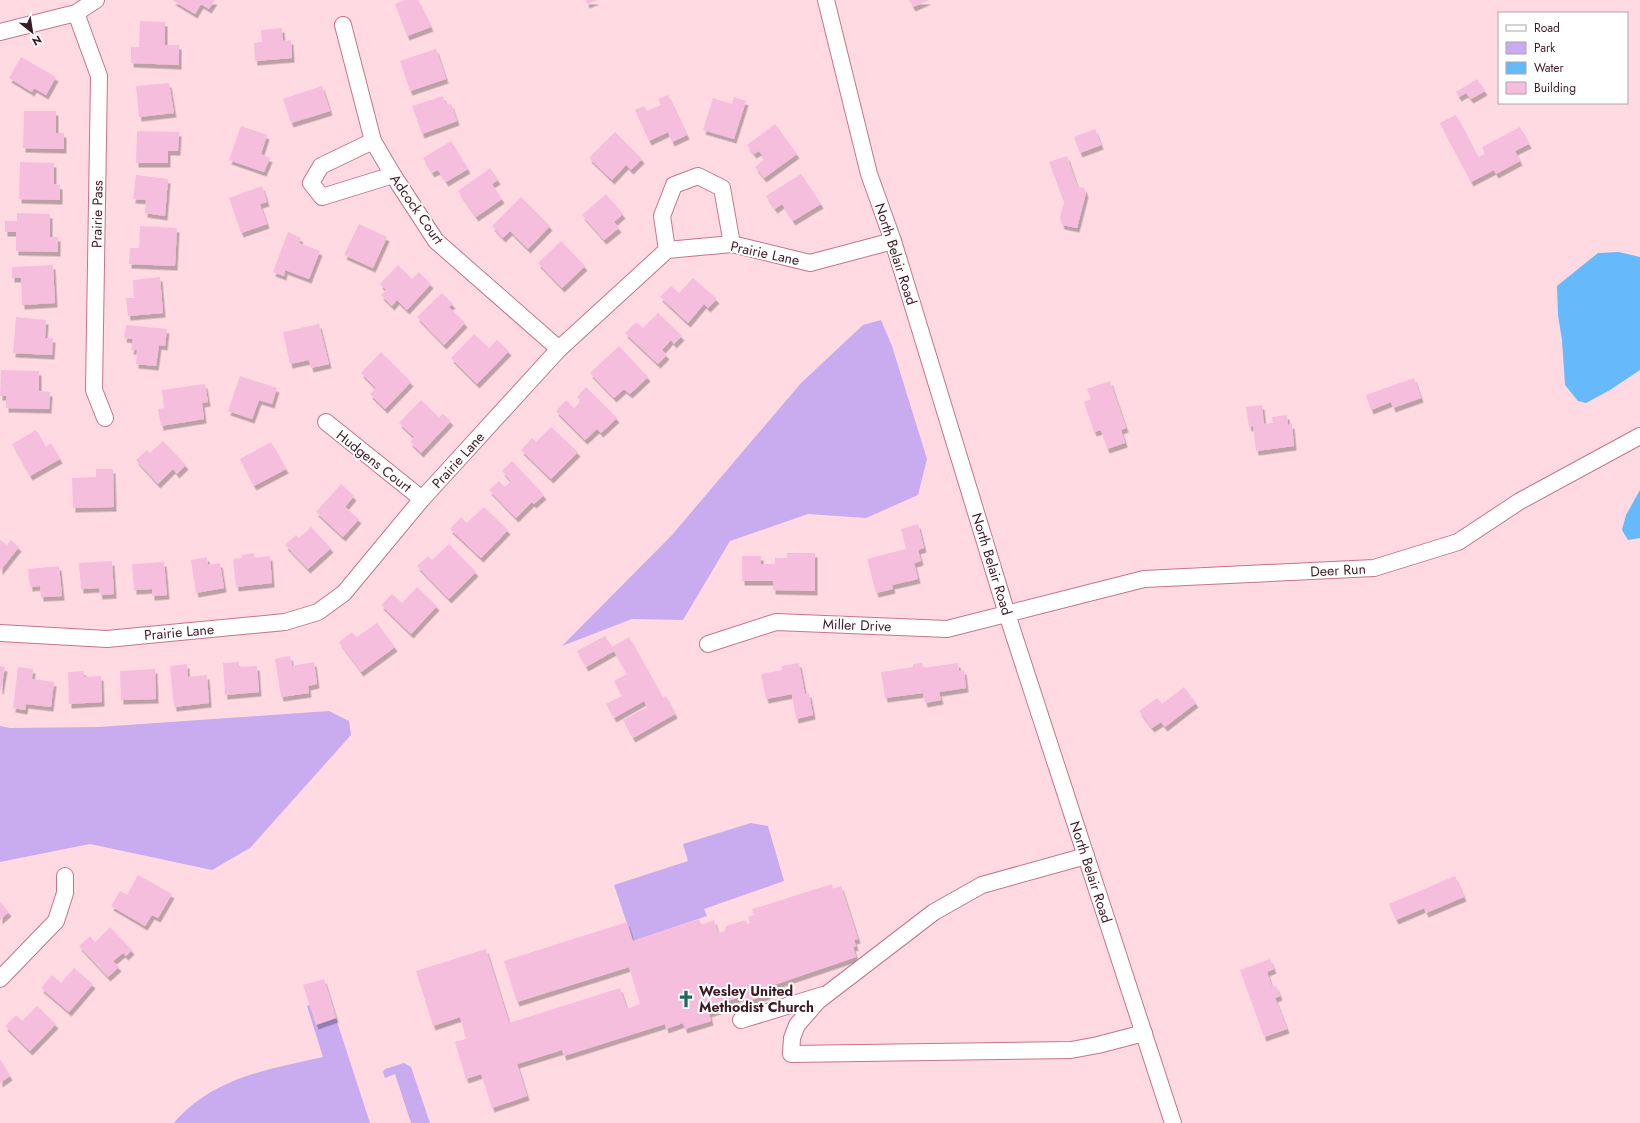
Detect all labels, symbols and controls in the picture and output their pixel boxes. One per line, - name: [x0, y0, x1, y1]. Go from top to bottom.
- north arrow: [12, 12, 52, 52]
- legend: [1498, 12, 1628, 104]
- text: Road: [1534, 19, 1560, 37]
- text: N: [29, 32, 45, 50]
- text: Park: [1534, 39, 1556, 57]
- text: Water: [1534, 59, 1565, 77]
- text: Building: [1534, 79, 1576, 97]
- street label: Adcock Court: [385, 170, 449, 249]
- street label: Prairie Pass: [86, 180, 108, 248]
- street label: North Belair Road: [870, 200, 922, 308]
- street label: Prairie Lane: [729, 236, 801, 270]
- street label: Hudgens Court: [332, 425, 416, 497]
- street label: Prairie Lane: [427, 427, 489, 493]
- street label: North Belair Road: [967, 510, 1017, 618]
- street label: Deer Run: [1310, 559, 1366, 581]
- street label: Miller Drive: [822, 614, 892, 636]
- street label: Prairie Lane: [143, 619, 215, 645]
- street label: North Belair Road: [1065, 818, 1117, 926]
- place label: Wesley United Methodist Church: [699, 981, 814, 1017]
- church icon: Wesley United Methodist Church: [676, 989, 696, 1009]

